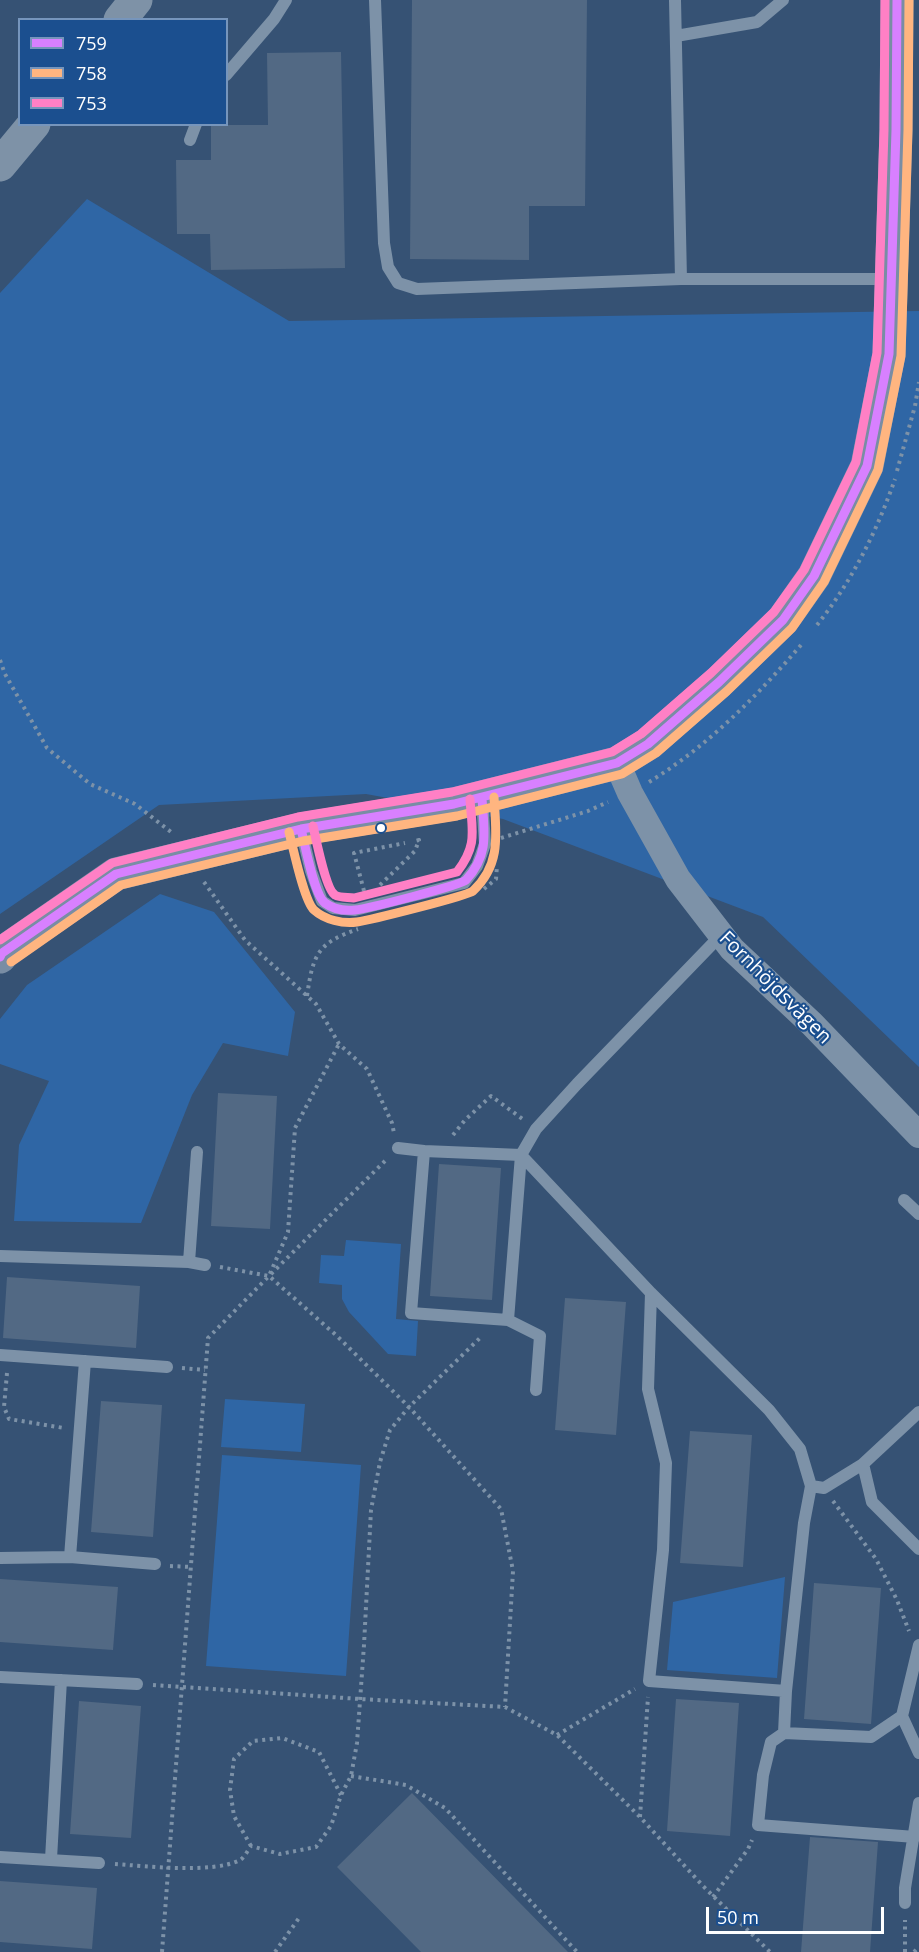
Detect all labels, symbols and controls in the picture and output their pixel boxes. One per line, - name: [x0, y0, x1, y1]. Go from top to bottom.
- legend: [18, 18, 228, 126]
- text: 759: [76, 31, 107, 55]
- text: 758: [76, 61, 107, 85]
- text: 753: [76, 91, 107, 115]
- unlabelled marker: [375, 822, 387, 834]
- street label: Fornhöjdsvägen: [714, 927, 836, 1049]
- scale bar: [709, 1895, 888, 1933]
- text: 50 m: [717, 1905, 759, 1929]

